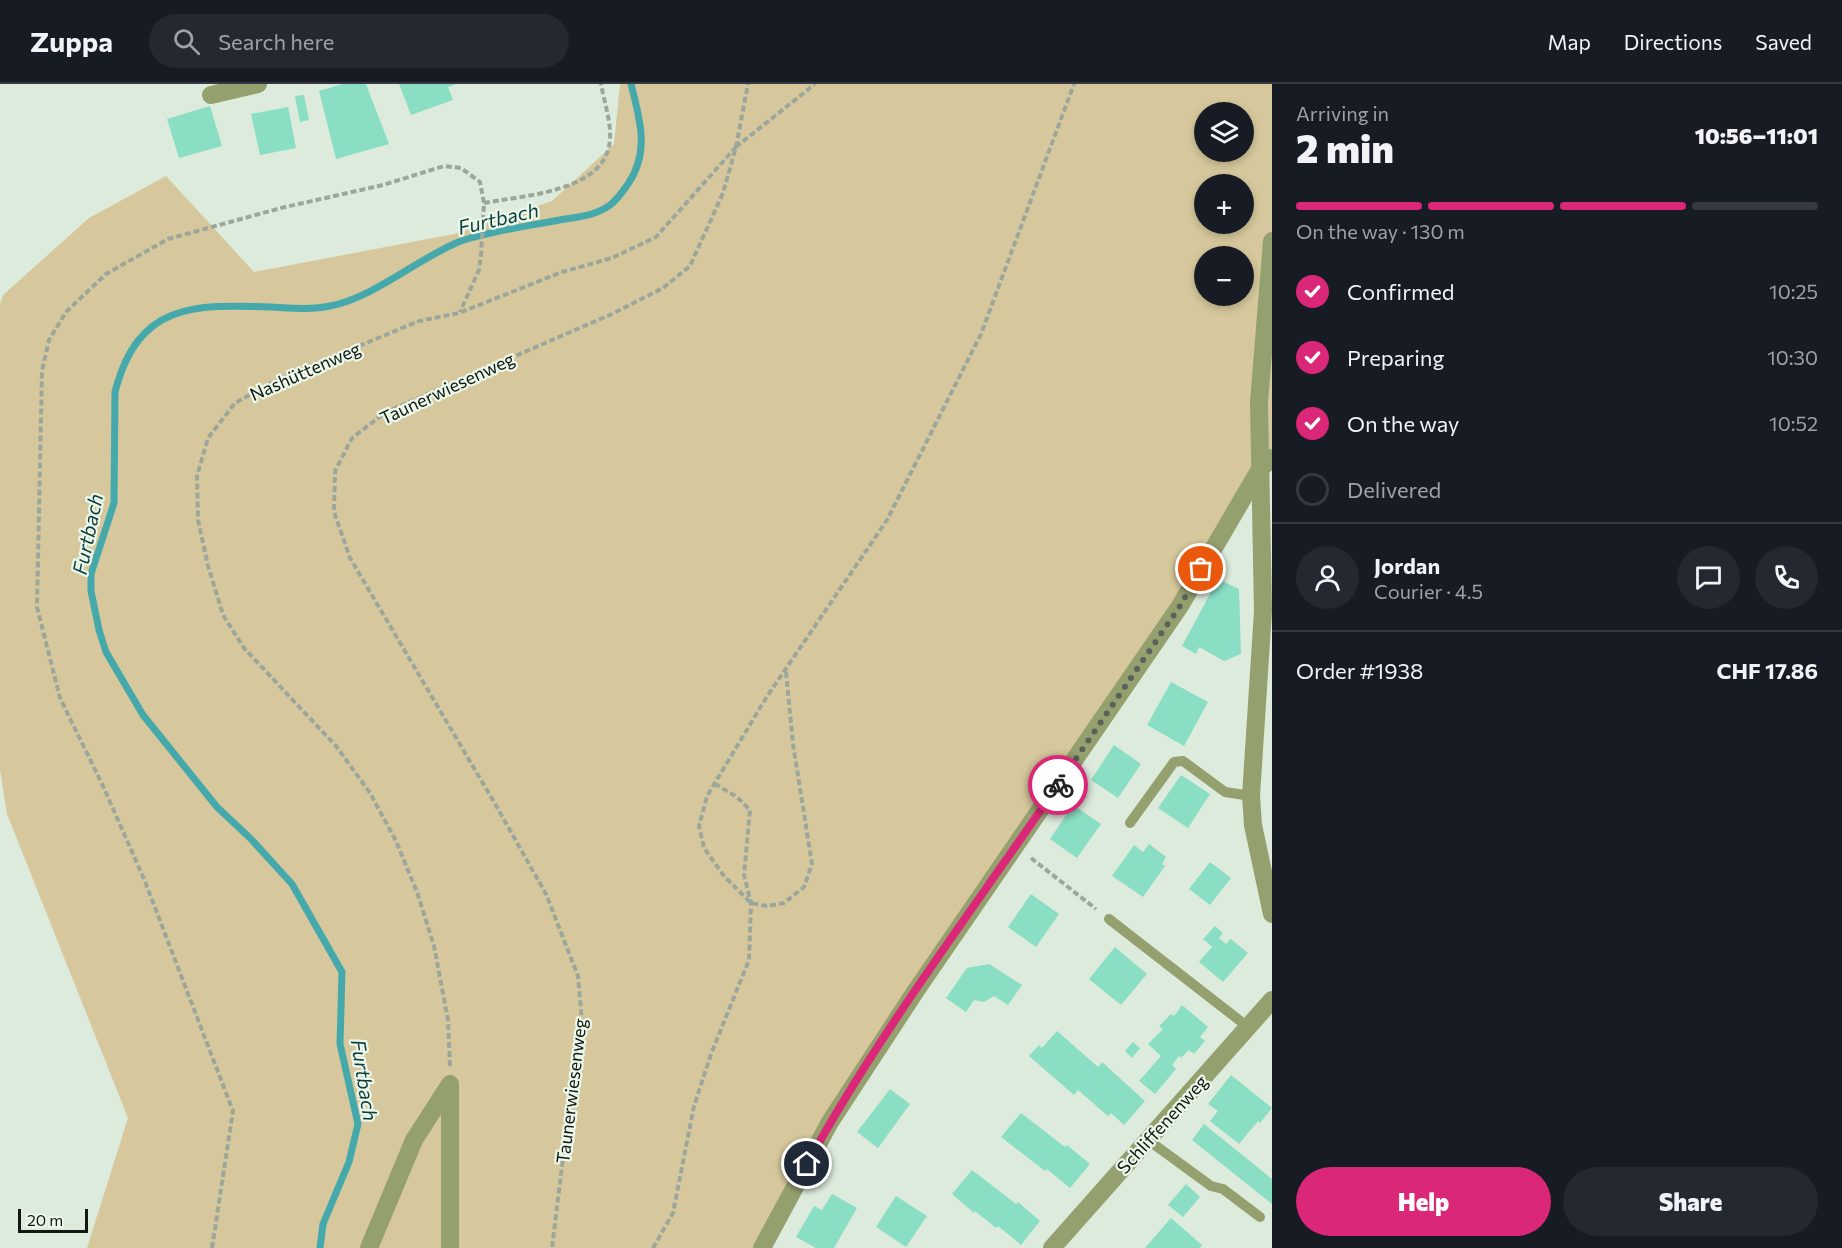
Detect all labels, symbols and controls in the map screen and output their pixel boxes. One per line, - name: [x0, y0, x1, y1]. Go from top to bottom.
- search box: [149, 14, 569, 68]
- text: Zuppa: [30, 24, 113, 58]
- icon: search: [170, 25, 203, 58]
- text: Search here: [218, 28, 334, 55]
- text: Map: [1548, 29, 1591, 54]
- text: Directions: [1624, 29, 1722, 54]
- text: Saved: [1755, 29, 1812, 54]
- text: Arriving in: [1296, 101, 1389, 125]
- map controls: [1194, 102, 1254, 306]
- button: layers: [1194, 102, 1254, 162]
- text: 10:56–11:01: [1695, 122, 1818, 149]
- text: 2 min: [1296, 123, 1394, 171]
- button: +: [1194, 174, 1254, 234]
- water label: Furtbach: [455, 197, 541, 239]
- text: On the way · 130 m: [1296, 219, 1465, 243]
- button: −: [1194, 246, 1254, 306]
- icon: check: [1296, 275, 1329, 308]
- text: Confirmed: [1347, 278, 1454, 305]
- text: 10:25: [1769, 279, 1818, 303]
- street label: Nashüttenweg: [246, 337, 364, 405]
- icon: check: [1296, 341, 1329, 374]
- text: Preparing: [1347, 344, 1444, 371]
- text: 10:30: [1767, 345, 1818, 369]
- street label: Taunerwiesenweg: [376, 347, 518, 429]
- icon: check: [1296, 407, 1329, 440]
- text: On the way: [1347, 410, 1459, 437]
- text: 10:52: [1769, 411, 1818, 435]
- text: Delivered: [1347, 476, 1441, 503]
- water label: Furtbach: [67, 491, 107, 577]
- pin: [1175, 543, 1226, 594]
- button: person: [1296, 546, 1359, 609]
- button: chat: [1677, 546, 1740, 609]
- button: phone: [1755, 546, 1818, 609]
- icon: bag: [1184, 552, 1217, 585]
- text: Jordan: [1374, 552, 1440, 579]
- text: Courier · 4.5: [1374, 579, 1483, 603]
- text: Order #1938: [1296, 657, 1423, 684]
- text: CHF 17.86: [1717, 657, 1818, 684]
- courier: [1028, 755, 1088, 815]
- icon: bike: [1042, 769, 1075, 802]
- street label: Taunerwiesenweg: [551, 1017, 591, 1165]
- water label: Furtbach: [347, 1038, 383, 1122]
- street label: Schliffenenweg: [1112, 1070, 1212, 1178]
- pin: [781, 1138, 832, 1189]
- icon: home: [790, 1147, 823, 1180]
- button: Help: [1296, 1167, 1551, 1236]
- button: Share: [1563, 1167, 1818, 1236]
- scale bar: [18, 1206, 88, 1234]
- text: 20 m: [27, 1210, 63, 1229]

